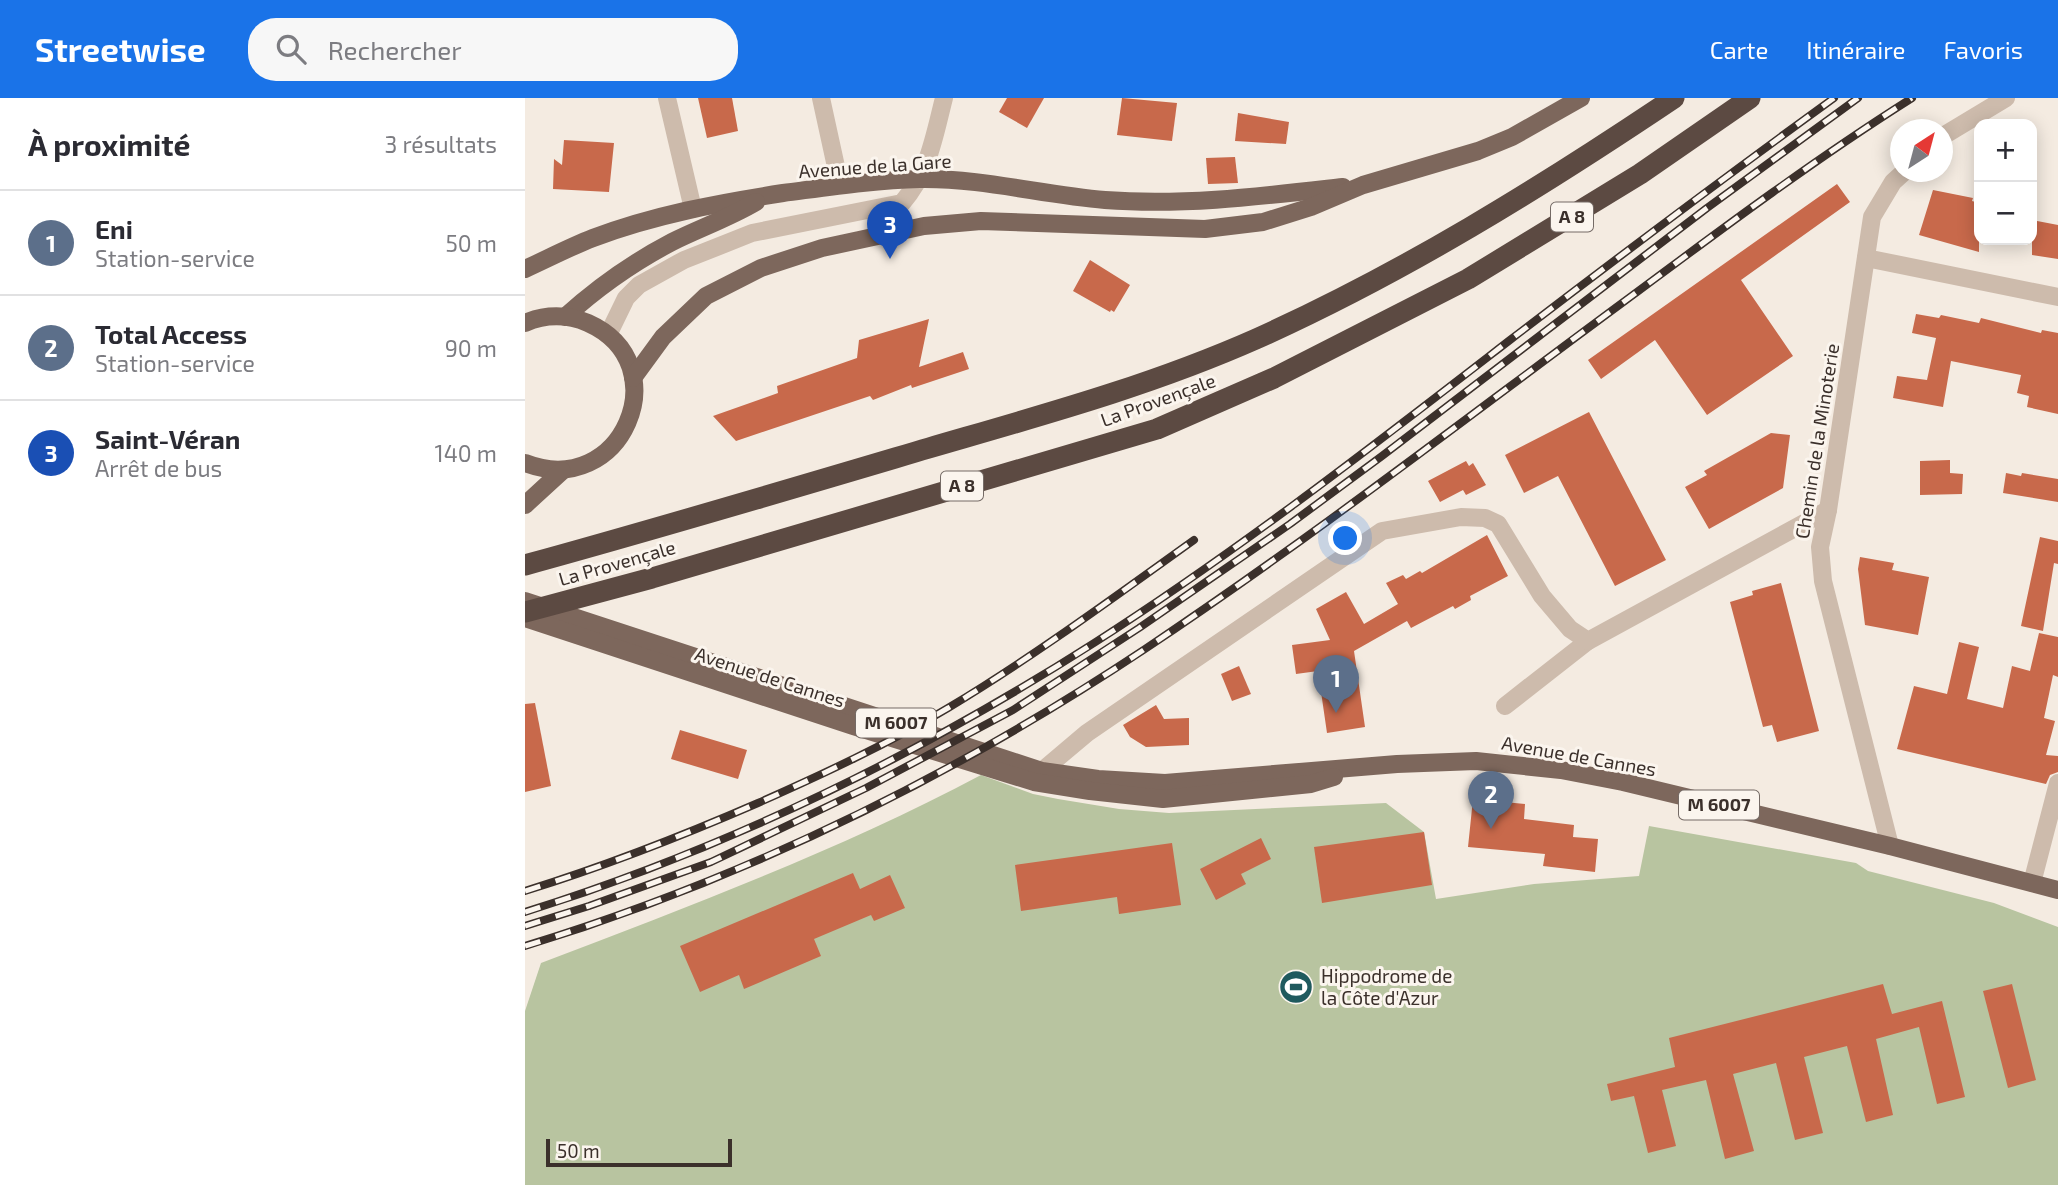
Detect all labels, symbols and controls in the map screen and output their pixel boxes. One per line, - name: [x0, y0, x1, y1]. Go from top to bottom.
- search box: [248, 18, 738, 81]
- text: Streetwise: [35, 29, 206, 69]
- icon: search: [272, 30, 310, 68]
- text: Rechercher: [328, 34, 462, 65]
- text: Carte: [1710, 35, 1768, 64]
- text: Itinéraire: [1806, 35, 1905, 64]
- text: Favoris: [1943, 35, 2023, 64]
- north arrow: [1890, 119, 1953, 182]
- map controls: [1974, 119, 2037, 245]
- button: +: [1974, 119, 2037, 182]
- text: À proximité: [28, 126, 190, 162]
- text: 3 résultats: [385, 130, 497, 158]
- street label: Avenue de la Gare: [798, 149, 952, 182]
- button: −: [1974, 182, 2037, 245]
- pin: 3: [867, 201, 913, 259]
- road number: A 8: [1551, 202, 1593, 232]
- text: Eni: [95, 213, 133, 244]
- text: 1: [46, 229, 56, 257]
- text: 50 m: [446, 229, 497, 257]
- text: Station-service: [95, 244, 255, 272]
- text: Total Access: [95, 318, 247, 349]
- text: 2: [44, 334, 58, 362]
- text: 90 m: [445, 334, 497, 362]
- street label: Chemin de la Minoterie: [1790, 342, 1843, 540]
- text: Station-service: [95, 349, 255, 377]
- street label: La Provençale: [1097, 368, 1219, 432]
- text: Saint-Véran: [95, 423, 240, 454]
- text: 3: [44, 439, 58, 467]
- text: 140 m: [435, 439, 497, 467]
- text: Arrêt de bus: [95, 454, 222, 482]
- road number: A 8: [941, 472, 983, 500]
- your location: [1328, 521, 1362, 555]
- street label: La Provençale: [556, 535, 678, 591]
- street label: Avenue de Cannes: [692, 641, 848, 712]
- pin: 1: [1313, 655, 1359, 713]
- road number: M 6007: [856, 708, 936, 738]
- street label: Avenue de Cannes: [1500, 731, 1658, 780]
- pin: 2: [1468, 771, 1514, 829]
- road number: M 6007: [1679, 790, 1759, 820]
- place label: Hippodrome de la Côte d'Azur: [1321, 964, 1452, 1009]
- sports icon: Hippodrome de la Côte d'Azur: [1277, 968, 1315, 1006]
- scale bar: [546, 1136, 731, 1168]
- text: 50 m: [557, 1139, 600, 1162]

